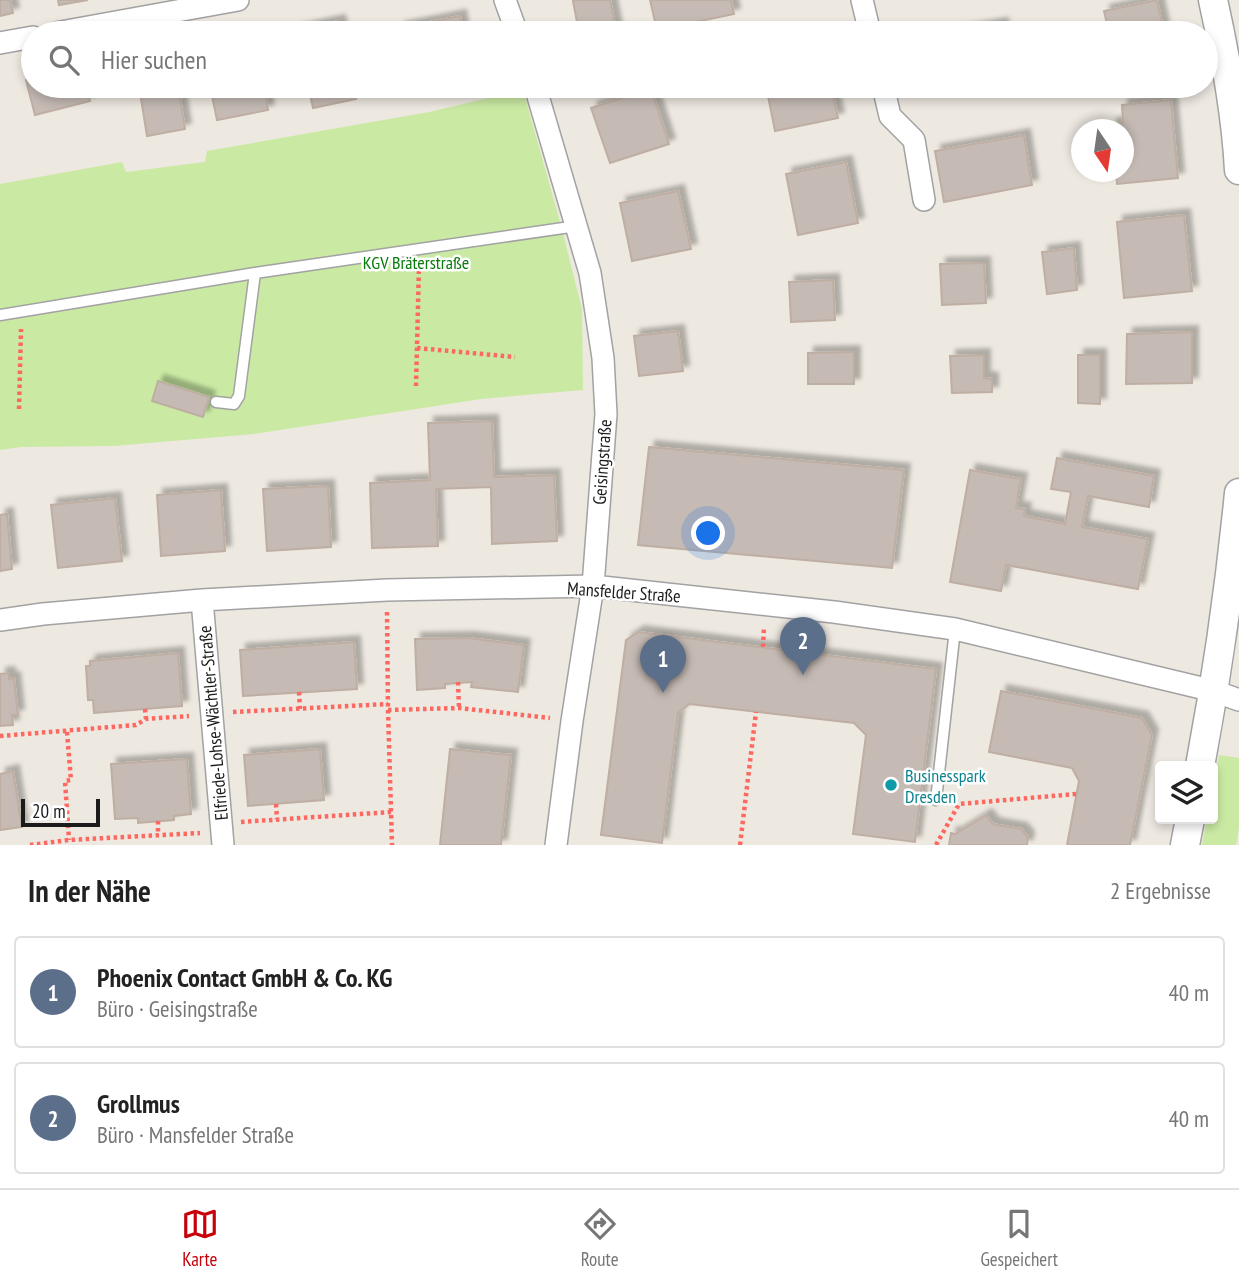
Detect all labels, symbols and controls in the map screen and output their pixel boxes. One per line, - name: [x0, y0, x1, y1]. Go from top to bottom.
- search box: [21, 21, 1218, 98]
- icon: search: [45, 41, 83, 79]
- text: Hier suchen: [101, 43, 207, 76]
- north arrow: [1071, 119, 1134, 182]
- park label: KGV Bräterstraße: [363, 251, 469, 274]
- street label: Geisingstraße: [588, 419, 616, 505]
- your location: [691, 516, 725, 550]
- street label: Mansfelder Straße: [566, 577, 682, 607]
- pin: 2: [780, 617, 826, 675]
- street label: Elfriede-Lohse-Wächtler-Straße: [193, 625, 233, 821]
- pin: 1: [640, 635, 686, 693]
- map controls: [1155, 761, 1218, 824]
- button: layers: [1155, 761, 1218, 824]
- place label: Businesspark Dresden: [905, 764, 986, 808]
- marker: Businesspark Dresden: [883, 777, 899, 793]
- scale bar: [21, 796, 100, 828]
- text: 20 m: [32, 799, 66, 823]
- text: In der Nähe: [28, 871, 151, 910]
- text: 2 Ergebnisse: [1110, 876, 1211, 905]
- text: Phoenix Contact GmbH & Co. KG: [97, 961, 392, 994]
- text: 1: [48, 978, 59, 1007]
- text: 40 m: [1168, 978, 1209, 1007]
- text: Büro · Geisingstraße: [97, 994, 258, 1023]
- text: Grollmus: [97, 1087, 180, 1120]
- text: 2: [48, 1104, 59, 1133]
- text: 40 m: [1168, 1104, 1209, 1133]
- text: Büro · Mansfelder Straße: [97, 1120, 294, 1149]
- tab: Karte: [181, 1205, 219, 1271]
- tab: Route: [581, 1205, 619, 1271]
- tab: Gespeichert: [980, 1205, 1058, 1271]

